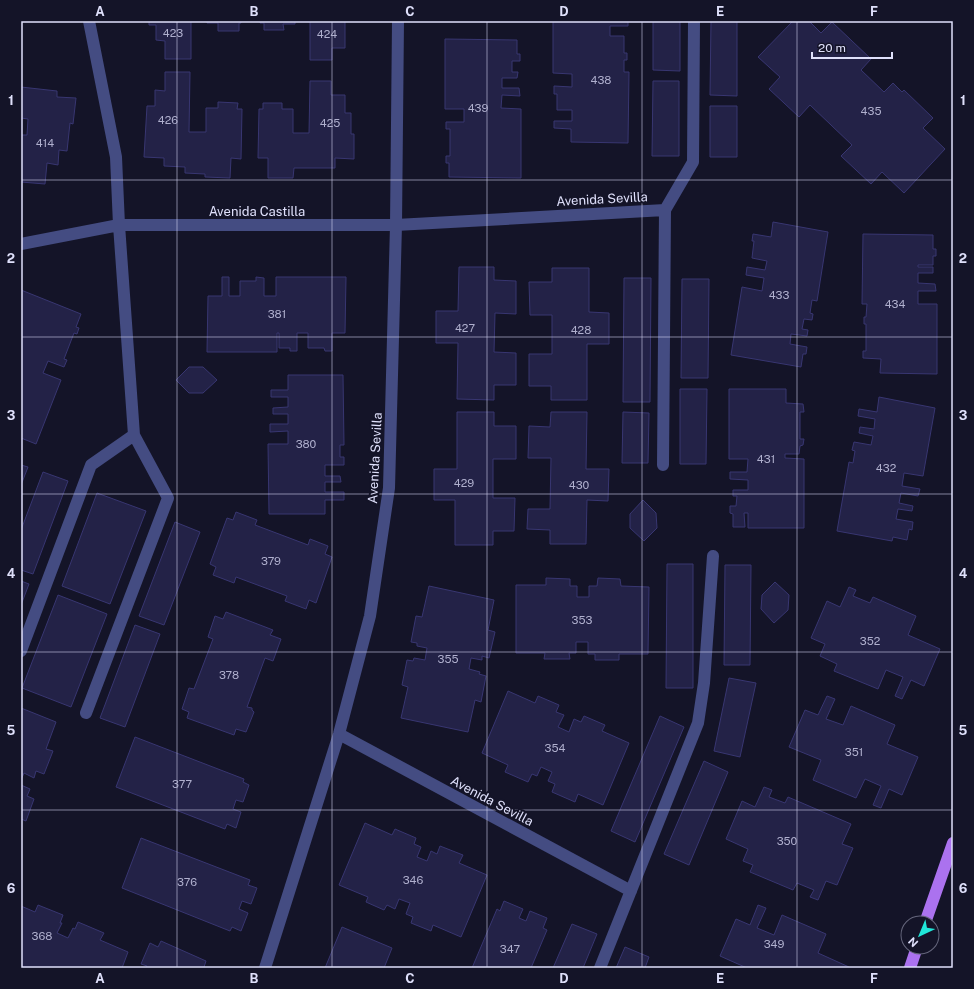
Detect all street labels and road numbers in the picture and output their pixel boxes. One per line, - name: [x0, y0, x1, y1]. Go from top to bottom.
- street label: Avenida Sevilla: [556, 189, 648, 209]
- street label: Avenida Castilla: [209, 204, 305, 219]
- street label: Avenida Sevilla: [365, 412, 385, 504]
- street label: Avenida Sevilla: [448, 773, 536, 829]

